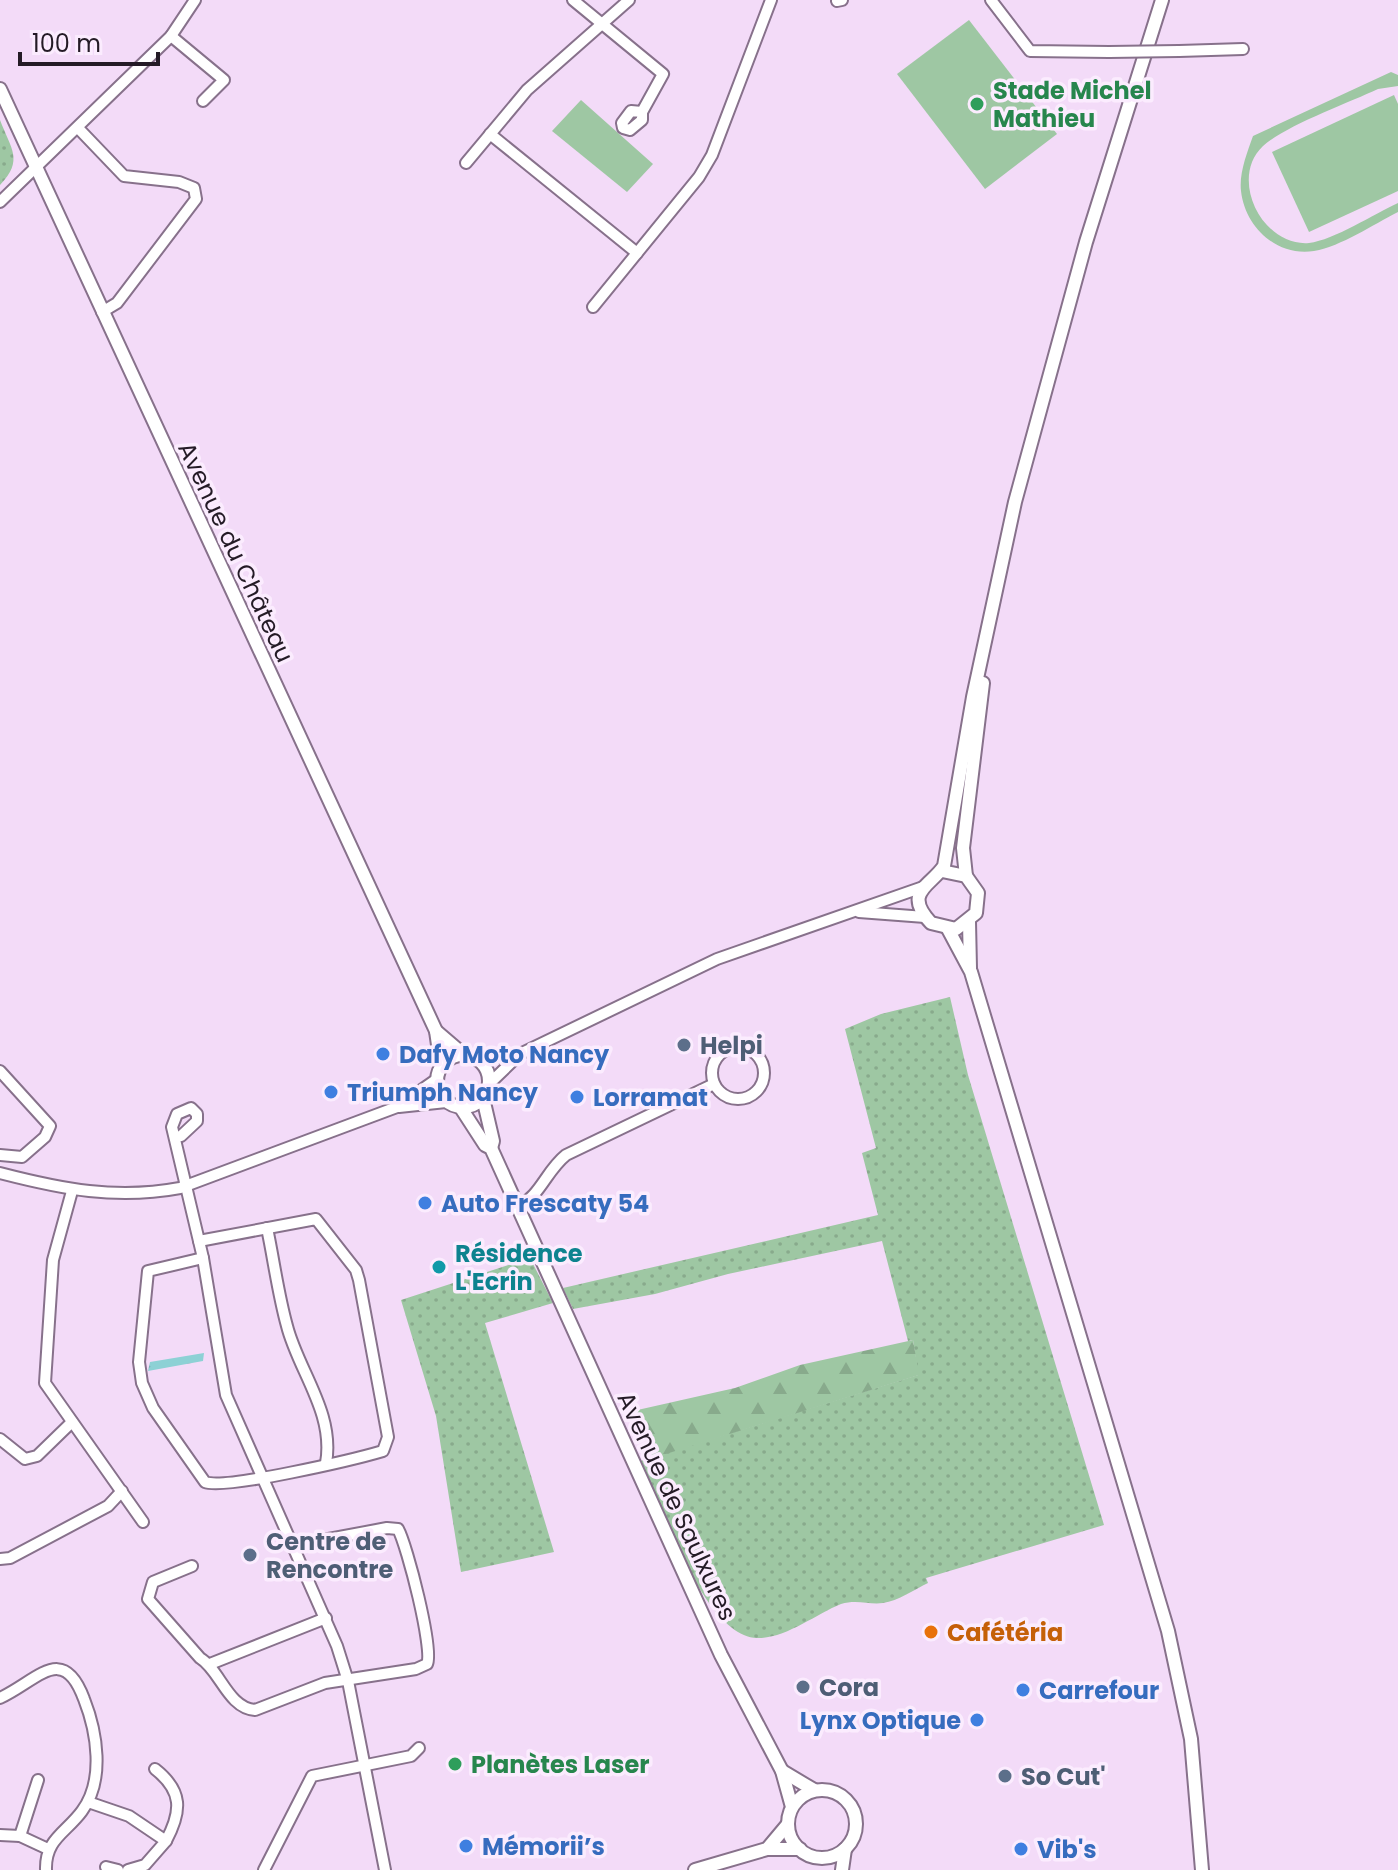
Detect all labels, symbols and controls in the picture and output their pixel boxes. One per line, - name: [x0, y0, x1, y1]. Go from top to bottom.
- scale bar: [20, 16, 158, 66]
- text: 100 m: [32, 27, 101, 60]
- place label: Stade Michel Mathieu: [993, 74, 1152, 135]
- marker: Stade Michel Mathieu: [968, 95, 986, 113]
- street label: Avenue du Château: [170, 436, 302, 668]
- place label: Helpi: [700, 1029, 763, 1062]
- marker: Helpi: [675, 1036, 693, 1054]
- place label: Dafy Moto Nancy: [399, 1038, 610, 1071]
- marker: Dafy Moto Nancy: [374, 1045, 392, 1063]
- place label: Triumph Nancy: [347, 1076, 539, 1109]
- place label: Lorramat: [593, 1081, 708, 1114]
- marker: Triumph Nancy: [322, 1083, 340, 1101]
- marker: Lorramat: [568, 1088, 586, 1106]
- place label: Auto Frescaty 54: [441, 1187, 649, 1220]
- marker: Auto Frescaty 54: [416, 1194, 434, 1212]
- place label: Résidence L'Ecrin: [455, 1237, 583, 1298]
- marker: Résidence L'Ecrin: [430, 1258, 448, 1276]
- street label: Avenue de Saulxures: [609, 1386, 745, 1626]
- place label: Centre de Rencontre: [266, 1525, 394, 1586]
- marker: Centre de Rencontre: [241, 1546, 259, 1564]
- place label: Cafétéria: [947, 1616, 1063, 1649]
- marker: Cafétéria: [922, 1623, 940, 1641]
- place label: Cora: [819, 1671, 879, 1704]
- place label: Carrefour: [1039, 1674, 1159, 1707]
- marker: Cora: [794, 1678, 812, 1696]
- marker: Carrefour: [1014, 1681, 1032, 1699]
- place label: Lynx Optique: [800, 1704, 961, 1737]
- marker: Lynx Optique: [968, 1711, 986, 1729]
- place label: Planètes Laser: [471, 1748, 650, 1781]
- marker: Planètes Laser: [446, 1755, 464, 1773]
- place label: So Cut': [1021, 1760, 1106, 1793]
- marker: So Cut': [996, 1767, 1014, 1785]
- place label: Mémorii’s: [482, 1830, 605, 1863]
- place label: Vib's: [1037, 1833, 1097, 1866]
- marker: Mémorii’s: [457, 1837, 475, 1855]
- marker: Vib's: [1012, 1840, 1030, 1858]

